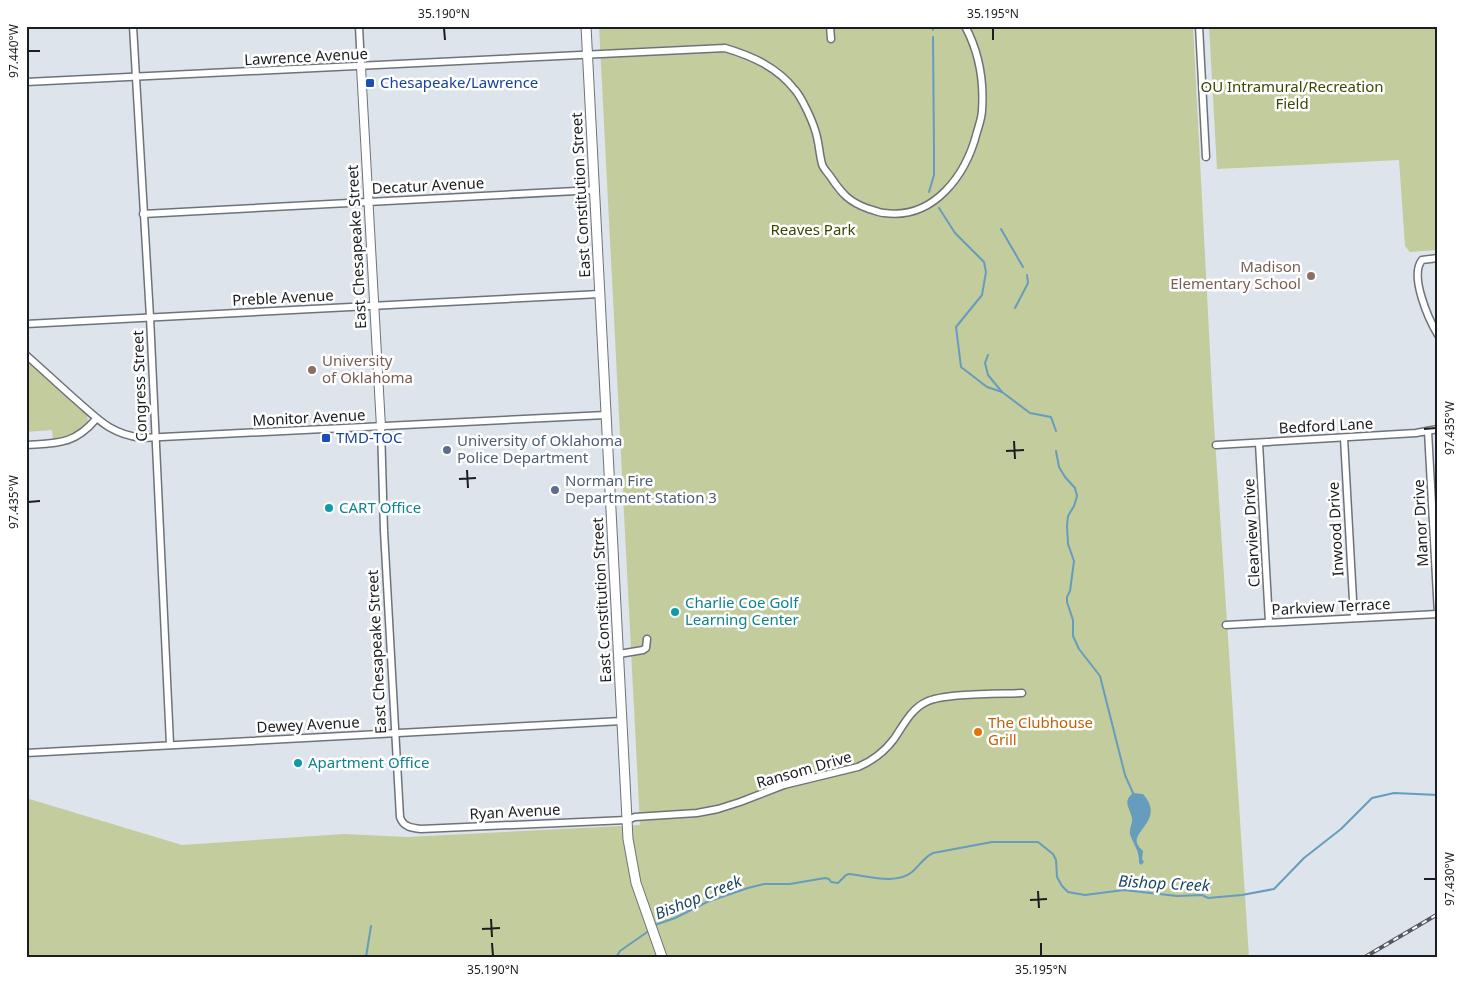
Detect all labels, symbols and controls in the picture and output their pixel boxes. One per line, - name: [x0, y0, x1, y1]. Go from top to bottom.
- text: 35.190°N: [418, 5, 470, 22]
- text: 35.195°N: [967, 5, 1019, 22]
- text: 97.440°W: [5, 24, 22, 78]
- street label: Lawrence Avenue: [244, 43, 368, 69]
- place label: Chesapeake/Lawrence: [380, 72, 538, 92]
- park label: OU Intramural/Recreation Field: [1200, 76, 1384, 113]
- marker: Chesapeake/Lawrence: [364, 77, 376, 89]
- street label: East Constitution Street: [566, 111, 594, 278]
- street label: East Chesapeake Street: [342, 164, 370, 330]
- street label: Decatur Avenue: [371, 172, 485, 198]
- park label: Reaves Park: [770, 219, 856, 239]
- place label: Madison Elementary School: [1170, 256, 1301, 293]
- marker: Madison Elementary School: [1305, 270, 1317, 282]
- street label: Preble Avenue: [232, 284, 334, 310]
- street label: Congress Street: [127, 329, 151, 442]
- place label: University of Oklahoma: [322, 350, 413, 387]
- marker: University of Oklahoma: [306, 364, 318, 376]
- text: 97.435°W: [1441, 401, 1458, 455]
- street label: Monitor Avenue: [252, 404, 366, 430]
- street label: Bedford Lane: [1278, 413, 1374, 437]
- place label: TMD-TOC: [336, 427, 403, 447]
- place label: University of Oklahoma Police Department: [457, 430, 622, 467]
- marker: TMD-TOC: [320, 432, 332, 444]
- marker: University of Oklahoma Police Department: [441, 444, 453, 456]
- place label: Norman Fire Department Station 3: [565, 470, 717, 507]
- text: 97.435°W: [5, 475, 22, 529]
- street label: Clearview Drive: [1238, 478, 1264, 588]
- street label: Manor Drive: [1408, 479, 1432, 567]
- street label: Inwood Drive: [1323, 481, 1347, 577]
- marker: Norman Fire Department Station 3: [549, 484, 561, 496]
- place label: CART Office: [339, 497, 421, 517]
- marker: CART Office: [323, 502, 335, 514]
- street label: East Constitution Street: [587, 516, 615, 683]
- street label: East Chesapeake Street: [362, 569, 390, 735]
- place label: Charlie Coe Golf Learning Center: [685, 592, 799, 629]
- street label: Parkview Terrace: [1271, 593, 1391, 619]
- marker: Charlie Coe Golf Learning Center: [669, 606, 681, 618]
- street label: Dewey Avenue: [256, 711, 360, 737]
- place label: The Clubhouse Grill: [988, 712, 1093, 749]
- marker: The Clubhouse Grill: [972, 726, 984, 738]
- street label: Ransom Drive: [754, 746, 854, 792]
- place label: Apartment Office: [308, 752, 429, 772]
- marker: Apartment Office: [292, 757, 304, 769]
- street label: Ryan Avenue: [469, 799, 561, 823]
- text: 97.430°W: [1441, 852, 1458, 906]
- water label: Bishop Creek: [651, 869, 746, 924]
- water label: Bishop Creek: [1118, 870, 1211, 896]
- text: 35.190°N: [467, 961, 519, 978]
- text: 35.195°N: [1015, 961, 1067, 978]

